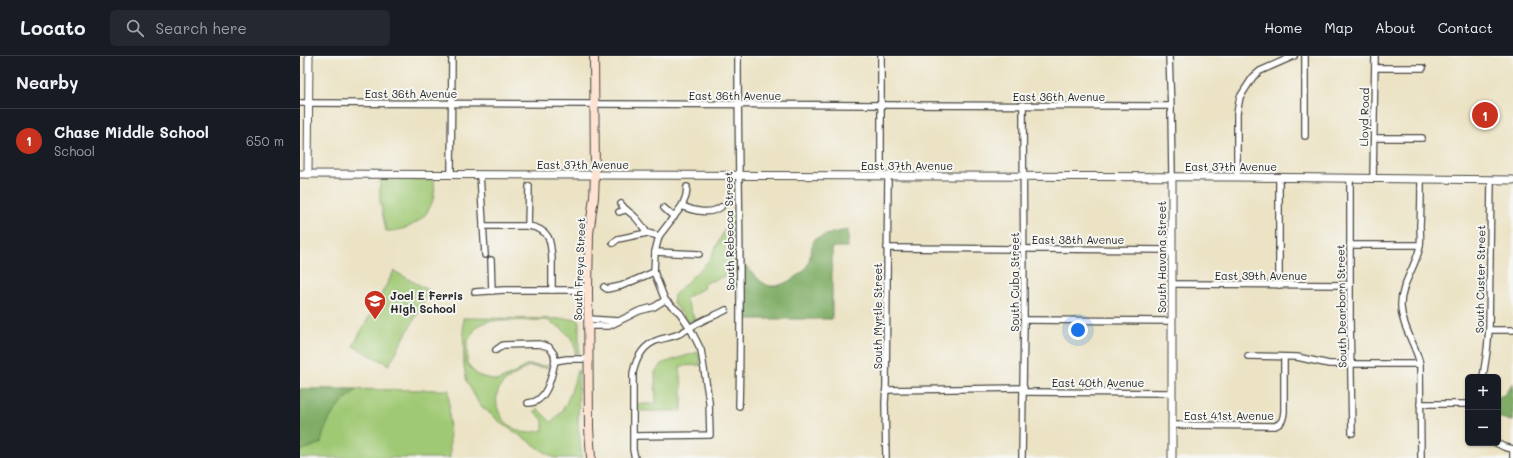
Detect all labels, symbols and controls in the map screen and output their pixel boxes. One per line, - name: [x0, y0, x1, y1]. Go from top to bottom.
- search box: [110, 10, 390, 46]
- text: Locato: [20, 15, 86, 40]
- icon: search: [124, 17, 146, 39]
- text: Search here: [156, 18, 247, 38]
- text: Home: [1264, 18, 1302, 37]
- text: Map: [1324, 18, 1353, 37]
- text: About: [1375, 18, 1416, 37]
- text: Contact: [1438, 18, 1493, 37]
- text: Nearby: [16, 71, 78, 93]
- street label: East 36th Avenue: [365, 86, 457, 101]
- street label: East 36th Avenue: [689, 88, 781, 103]
- street label: Lloyd Road: [1356, 88, 1372, 146]
- street label: East 36th Avenue: [1013, 89, 1105, 104]
- pin: 1: [1472, 100, 1498, 130]
- text: Chase Middle School: [54, 122, 209, 142]
- text: 1: [26, 132, 32, 149]
- text: 650 m: [246, 132, 284, 149]
- text: School: [54, 142, 95, 159]
- street label: East 37th Avenue: [537, 157, 629, 172]
- street label: East 37th Avenue: [861, 158, 953, 173]
- street label: East 37th Avenue: [1185, 159, 1277, 174]
- street label: South Rebecca Street: [720, 171, 738, 291]
- street label: South Havana Street: [1154, 201, 1169, 313]
- street label: South Freya Street: [570, 217, 588, 321]
- street label: South Custer Street: [1472, 225, 1488, 333]
- street label: South Cuba Street: [1007, 232, 1022, 332]
- street label: East 38th Avenue: [1032, 232, 1124, 247]
- street label: South Dearborn Street: [1332, 244, 1350, 368]
- street label: South Myrtle Street: [870, 263, 885, 369]
- street label: East 39th Avenue: [1215, 268, 1307, 283]
- school or university icon: Joel E Ferris High School: [362, 288, 388, 321]
- place label: Joel E Ferris High School: [390, 288, 463, 316]
- your location: [1068, 320, 1088, 340]
- map controls: [1465, 374, 1501, 446]
- button: +: [1465, 374, 1501, 410]
- street label: East 40th Avenue: [1052, 375, 1145, 390]
- street label: East 41st Avenue: [1184, 408, 1274, 423]
- button: −: [1465, 410, 1501, 446]

